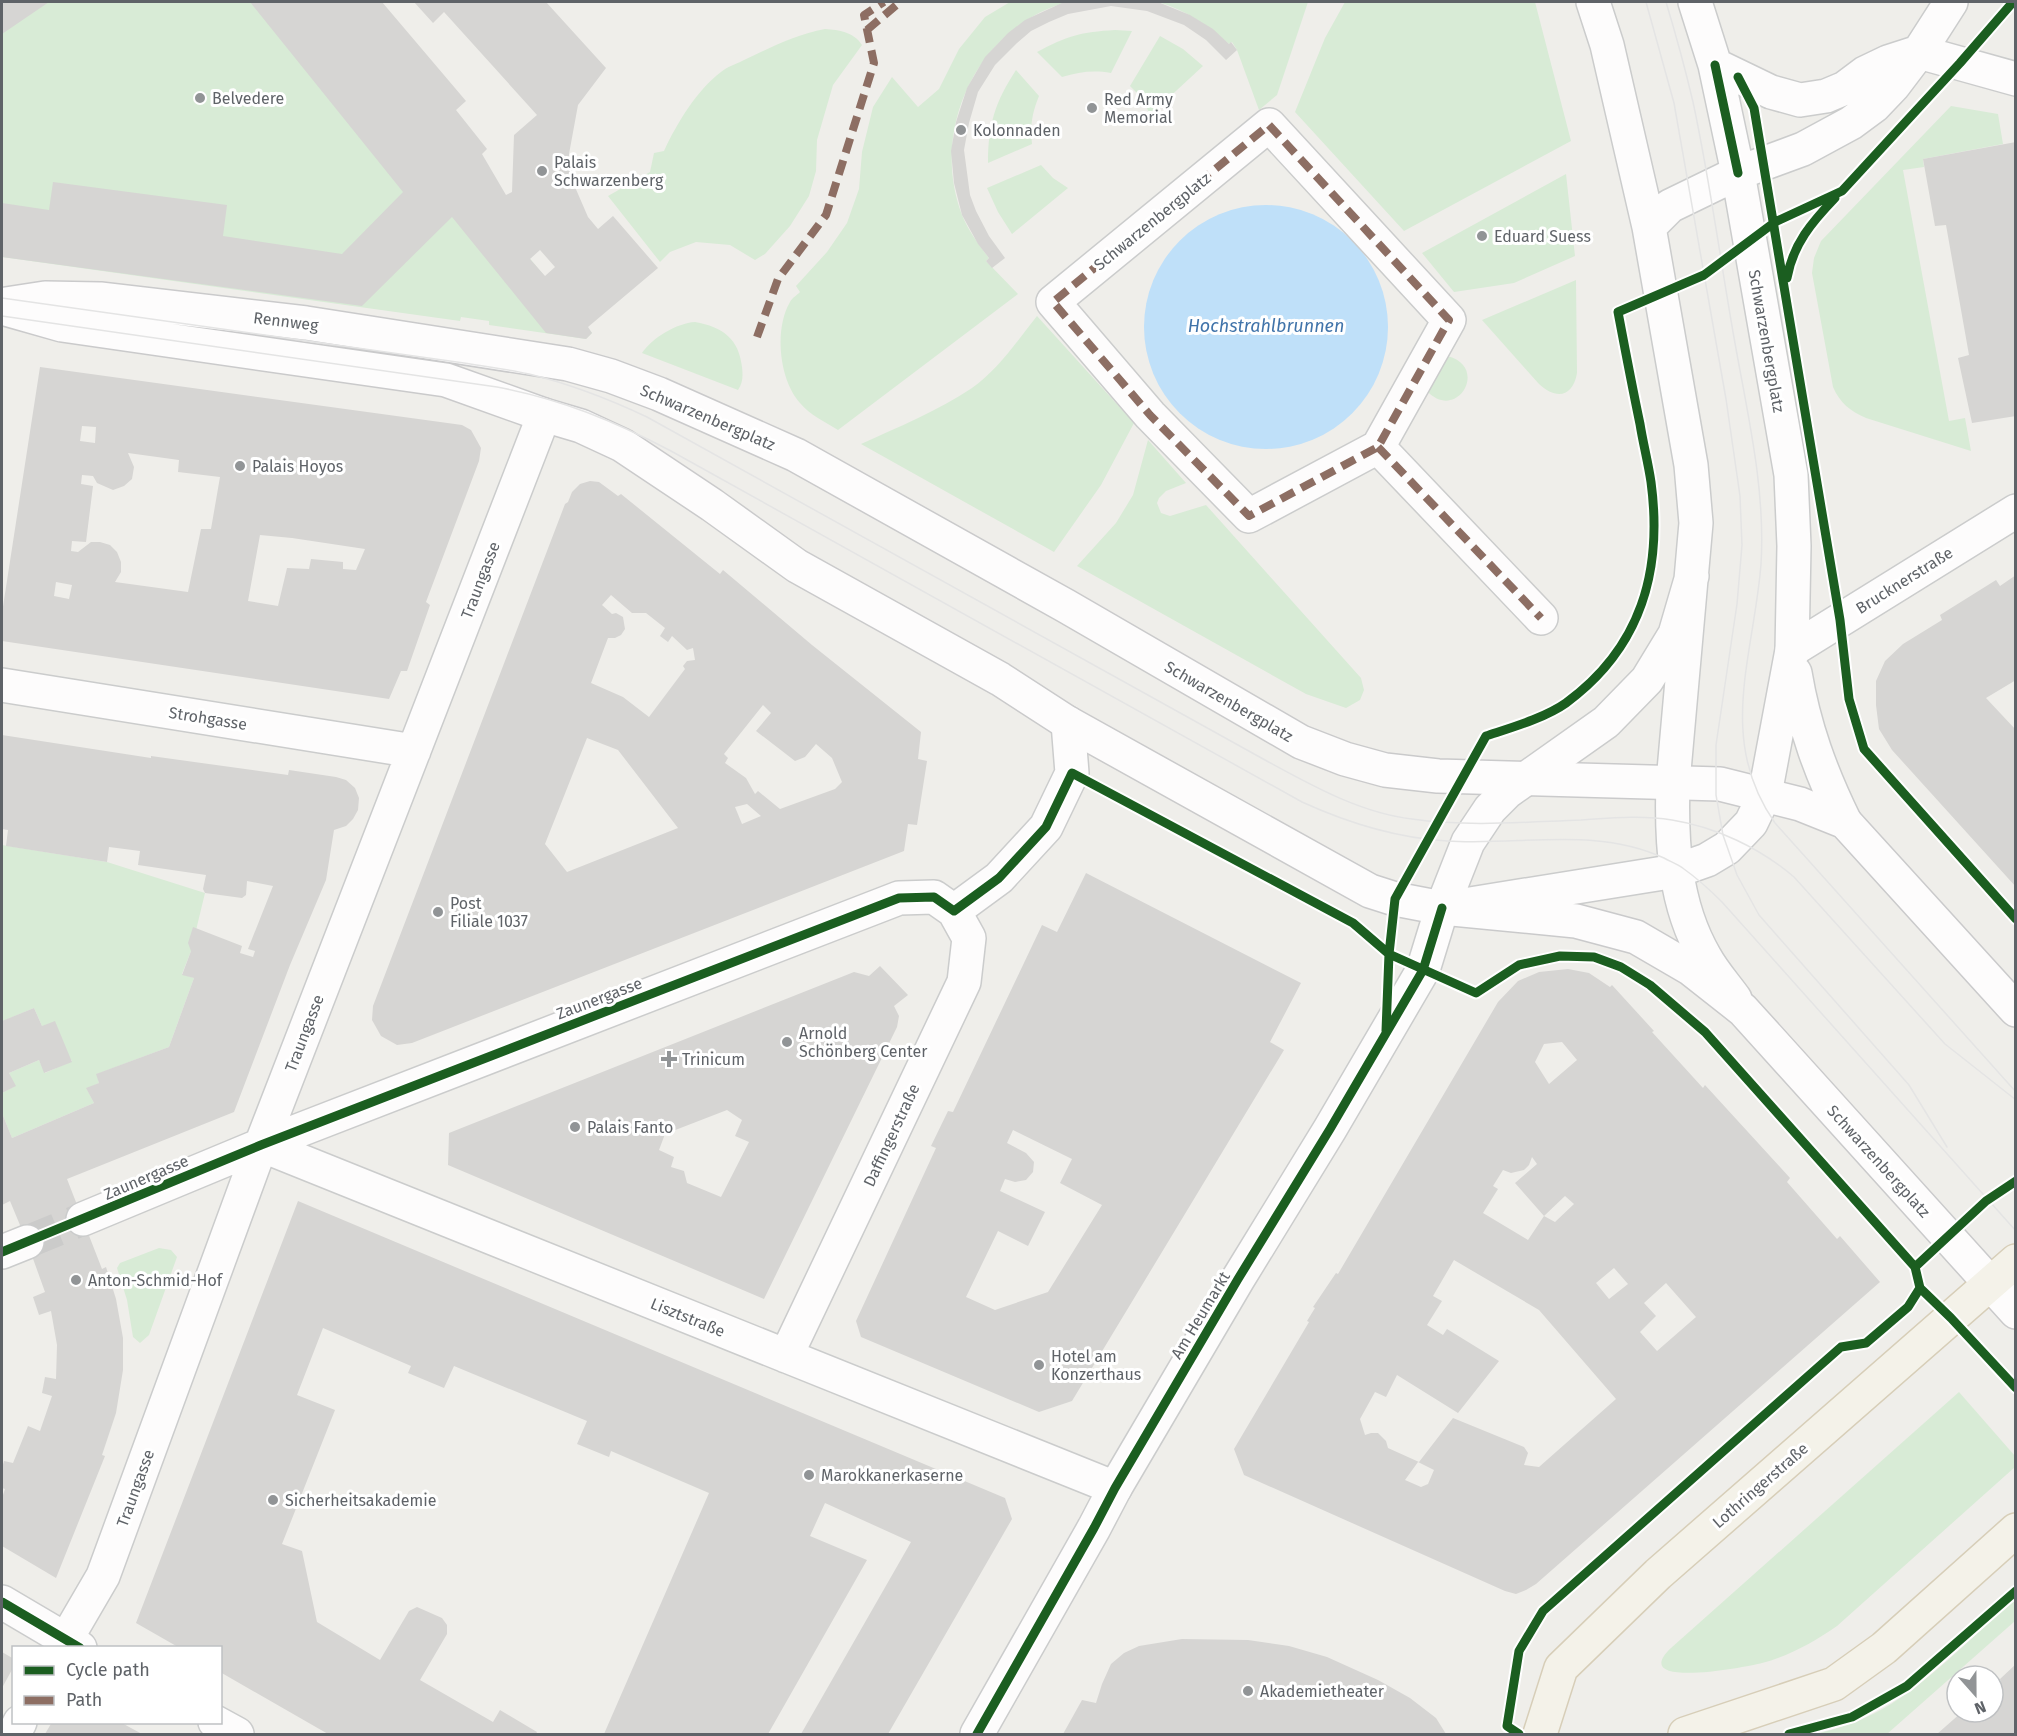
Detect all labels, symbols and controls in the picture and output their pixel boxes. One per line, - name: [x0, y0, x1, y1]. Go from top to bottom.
- place label: Belvedere: [212, 89, 284, 108]
- place label: Red Army Memorial: [1104, 90, 1173, 127]
- marker: Belvedere: [193, 91, 207, 105]
- marker: Red Army Memorial: [1085, 101, 1099, 115]
- place label: Kolonnaden: [973, 121, 1061, 140]
- marker: Kolonnaden: [954, 123, 968, 137]
- place label: Palais Schwarzenberg: [554, 153, 664, 190]
- marker: Palais Schwarzenberg: [535, 164, 549, 178]
- street label: Schwarzenbergplatz: [1090, 168, 1215, 274]
- place label: Eduard Suess: [1494, 227, 1591, 246]
- marker: Eduard Suess: [1475, 229, 1489, 243]
- street label: Schwarzenbergplatz: [1745, 268, 1788, 414]
- street label: Rennweg: [252, 308, 320, 335]
- water label: Hochstrahlbrunnen: [1188, 315, 1344, 337]
- street label: Schwarzenbergplatz: [637, 380, 778, 454]
- place label: Palais Hoyos: [252, 457, 343, 476]
- marker: Palais Hoyos: [233, 459, 247, 473]
- street label: Traungasse: [457, 539, 504, 621]
- street label: Brucknerstraße: [1852, 543, 1956, 618]
- street label: Schwarzenbergplatz: [1161, 657, 1296, 746]
- street label: Strohgasse: [167, 703, 248, 734]
- place label: Post Filiale 1037: [450, 894, 528, 931]
- marker: Post Filiale 1037: [431, 905, 445, 919]
- street label: Zaunergasse: [554, 973, 645, 1024]
- street label: Traungasse: [281, 992, 328, 1074]
- place label: Arnold Schönberg Center: [799, 1024, 928, 1061]
- marker: Arnold Schönberg Center: [780, 1035, 794, 1049]
- marker: Trinicum: [660, 1050, 678, 1068]
- place label: Trinicum: [682, 1050, 745, 1069]
- street label: Daffingerstraße: [859, 1081, 924, 1190]
- street label: Schwarzenbergplatz: [1823, 1101, 1934, 1221]
- place label: Palais Fanto: [587, 1118, 673, 1137]
- marker: Palais Fanto: [568, 1120, 582, 1134]
- street label: Zaunergasse: [101, 1151, 191, 1204]
- street label: Am Heumarkt: [1167, 1268, 1234, 1362]
- place label: Anton-Schmid-Hof: [88, 1271, 224, 1290]
- marker: Anton-Schmid-Hof: [69, 1273, 83, 1287]
- street label: Lisztstraße: [648, 1294, 728, 1341]
- place label: Hotel am Konzerthaus: [1051, 1347, 1141, 1384]
- marker: Hotel am Konzerthaus: [1032, 1358, 1046, 1372]
- street label: Lothringerstraße: [1709, 1439, 1812, 1532]
- street label: Traungasse: [113, 1447, 158, 1529]
- place label: Marokkanerkaserne: [821, 1466, 963, 1485]
- marker: Marokkanerkaserne: [802, 1468, 816, 1482]
- place label: Sicherheitsakademie: [285, 1491, 436, 1510]
- marker: Sicherheitsakademie: [266, 1493, 280, 1507]
- legend: [12, 1646, 222, 1724]
- text: Cycle path: [66, 1659, 150, 1681]
- north arrow: [1945, 1664, 2005, 1724]
- place label: Akademietheater: [1260, 1682, 1385, 1701]
- marker: Akademietheater: [1241, 1684, 1255, 1698]
- text: Path: [66, 1689, 102, 1711]
- text: N: [1972, 1697, 1989, 1718]

